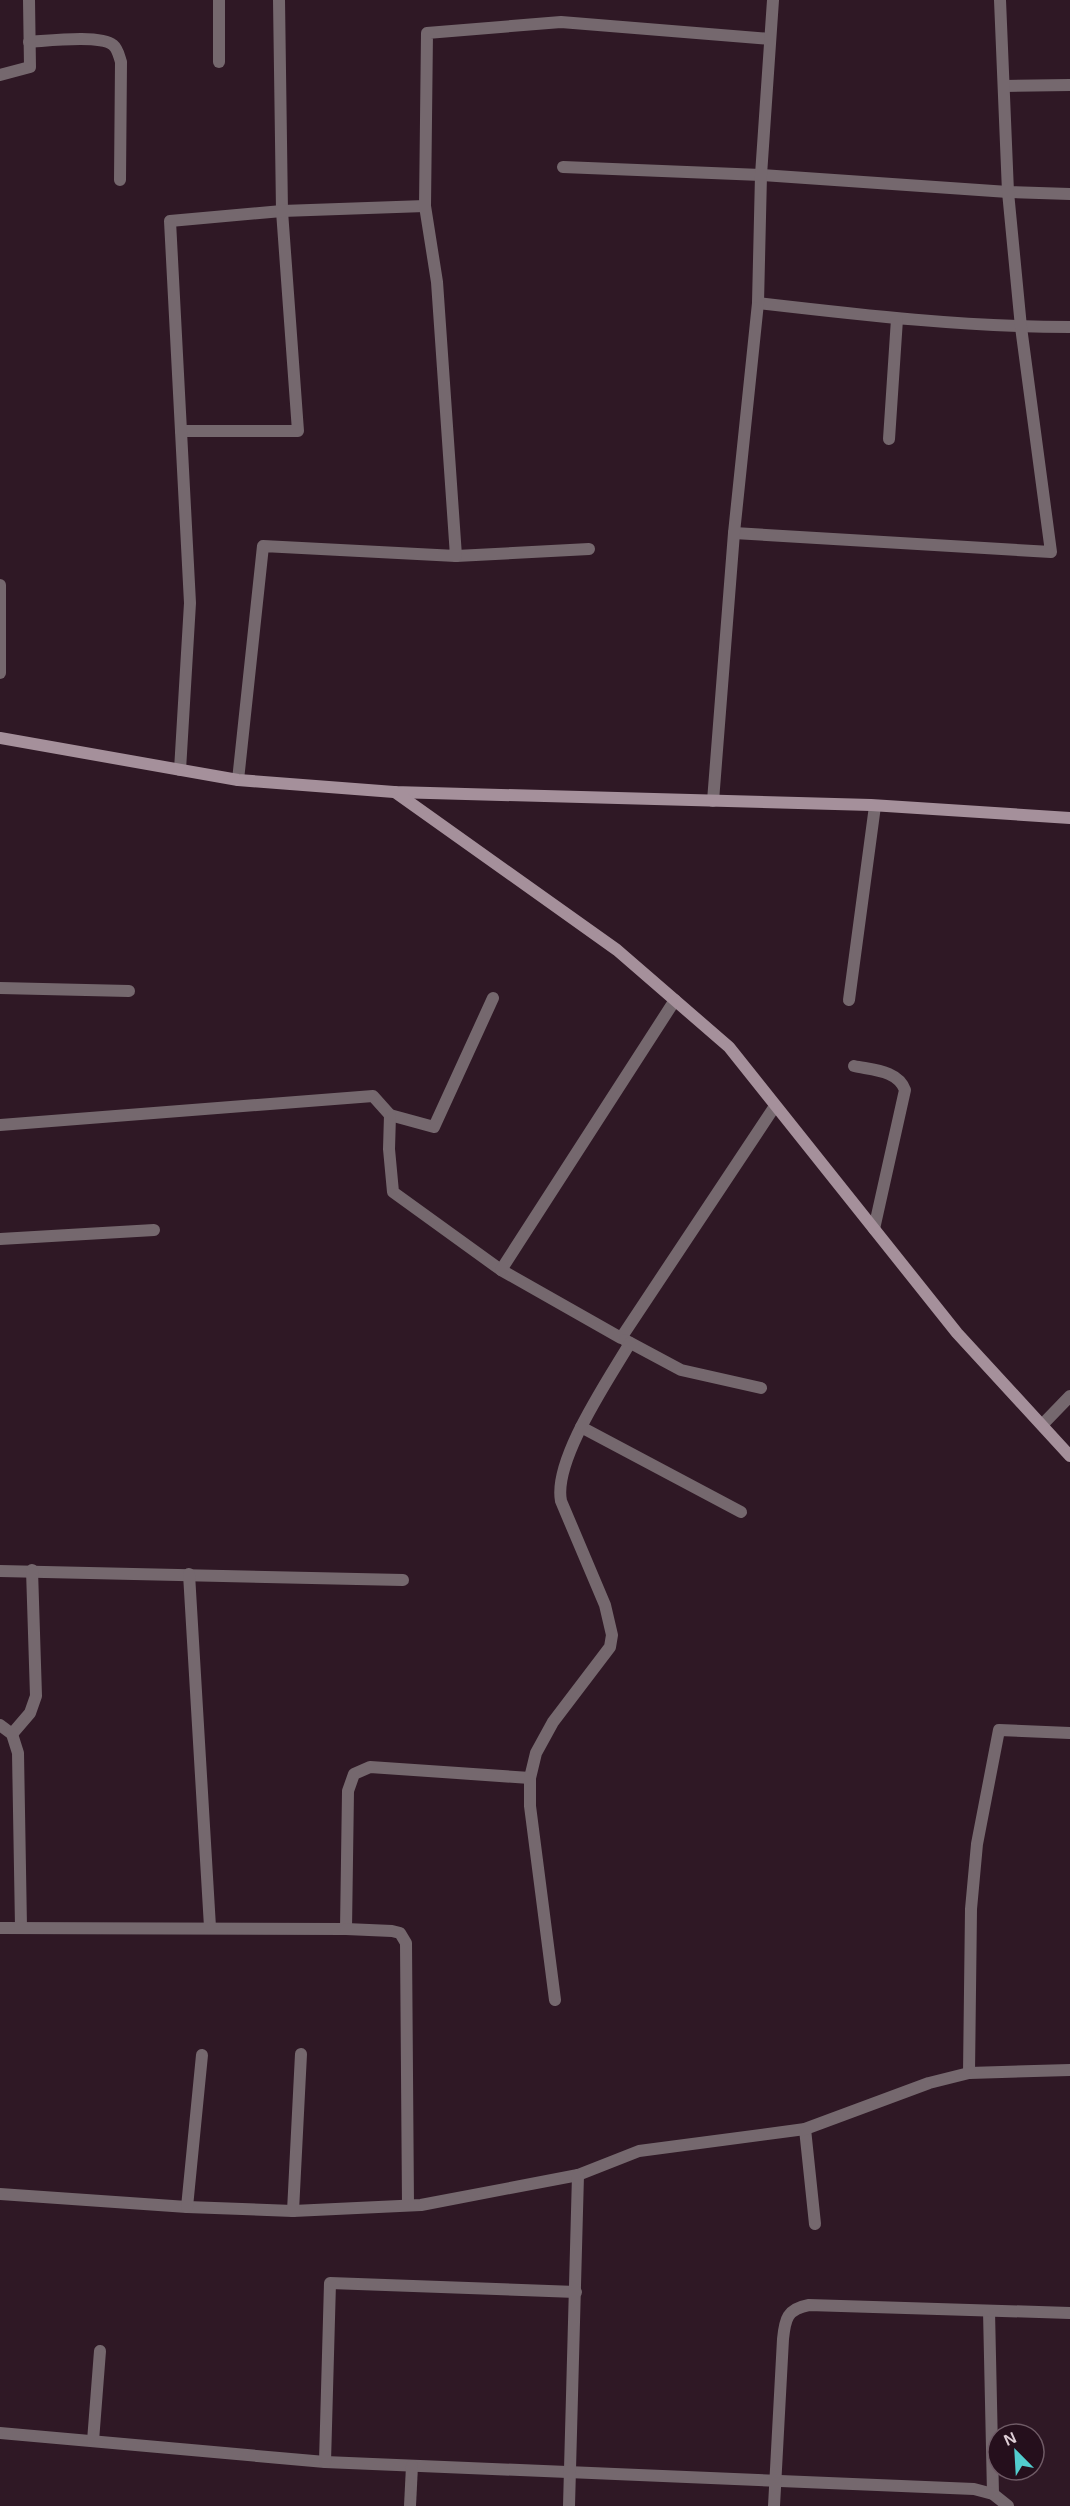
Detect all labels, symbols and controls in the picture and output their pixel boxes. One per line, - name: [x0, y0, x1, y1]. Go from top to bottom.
- north arrow: [986, 2422, 1046, 2482]
- text: N: [1001, 2429, 1019, 2449]

